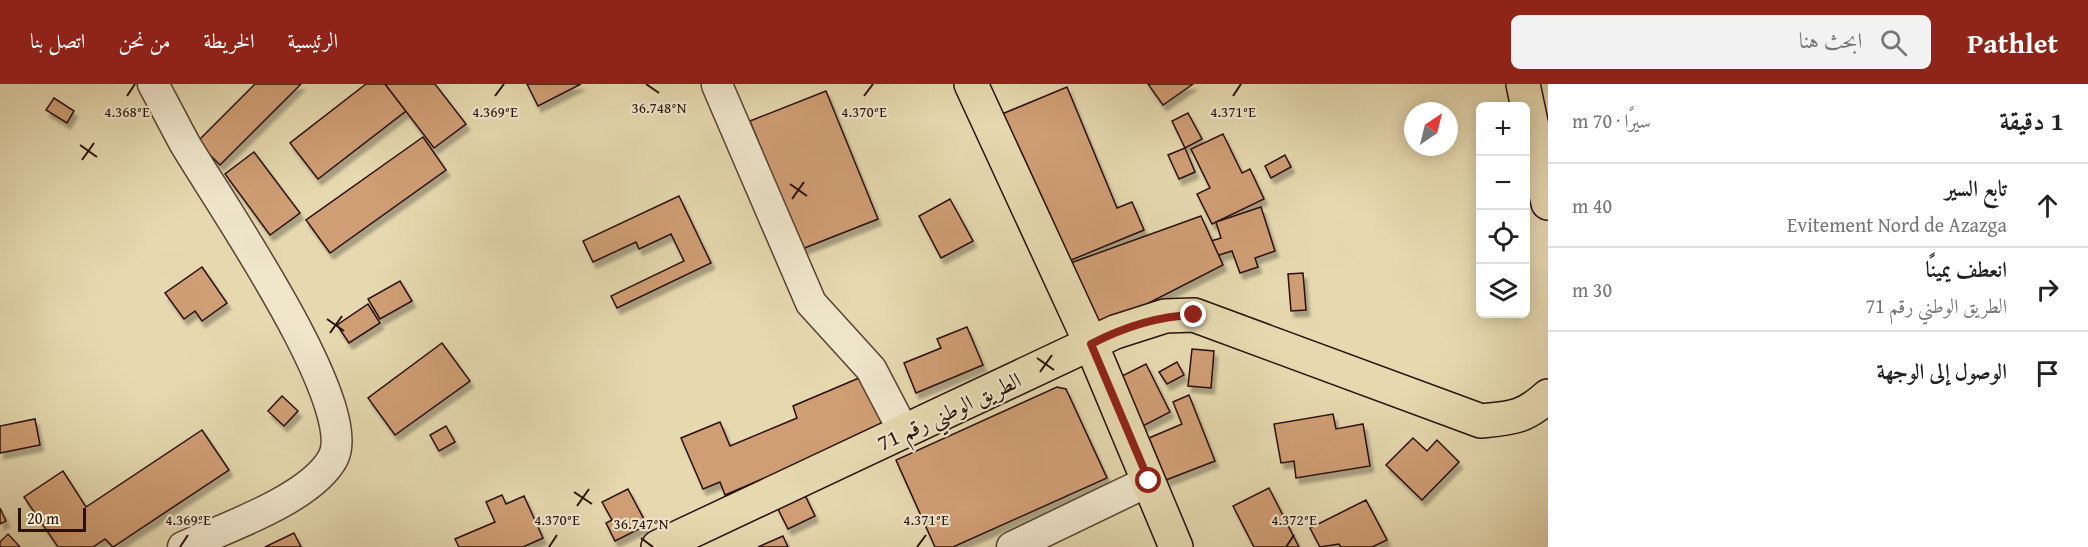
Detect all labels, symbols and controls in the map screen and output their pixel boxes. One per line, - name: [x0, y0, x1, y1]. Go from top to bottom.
- search box: [1511, 15, 1931, 69]
- text: Pathlet: [1967, 22, 2058, 63]
- text: ابحث هنا: [1799, 24, 1862, 56]
- text: اتصل بنا: [30, 25, 85, 56]
- text: من نحن: [118, 25, 171, 56]
- text: الخريطة: [204, 25, 255, 56]
- text: الرئيسية: [288, 25, 338, 56]
- icon: search: [1877, 26, 1910, 59]
- text: 36.748°N: [632, 97, 687, 118]
- text: 4.368°E: [104, 101, 150, 122]
- text: 4.369°E: [472, 101, 518, 122]
- text: 4.370°E: [841, 101, 887, 122]
- text: 4.371°E: [1210, 101, 1256, 122]
- text: 1 دقيقة: [1999, 101, 2064, 140]
- north arrow: [1404, 102, 1458, 156]
- map controls: [1476, 102, 1530, 318]
- button: +: [1476, 102, 1530, 156]
- text: سيرًا · 70 m: [1572, 106, 1651, 135]
- button: −: [1476, 156, 1530, 210]
- text: تابع السير: [1945, 172, 2007, 204]
- icon: ahead: [2031, 189, 2064, 222]
- text: 40 m: [1572, 191, 1612, 220]
- button: locate: [1476, 210, 1530, 264]
- text: Evitement Nord de Azazga: [1787, 210, 2007, 239]
- text: انعطف يمينًا: [1926, 253, 2007, 285]
- button: layers: [1476, 264, 1530, 318]
- icon: right: [2031, 273, 2064, 306]
- text: 30 m: [1572, 275, 1612, 304]
- text: الطريق الوطني رقم 71: [1865, 291, 2007, 320]
- route end: [1180, 301, 1206, 327]
- text: الوصول إلى الوجهة: [1877, 355, 2007, 387]
- icon: arrive: [2031, 357, 2064, 390]
- street label: الطريق الوطني رقم 71: [872, 364, 1028, 463]
- route start: [1135, 467, 1161, 493]
- scale bar: [18, 505, 86, 532]
- text: 20 m: [27, 506, 59, 530]
- text: 4.369°E: [165, 509, 211, 530]
- text: 4.370°E: [534, 509, 580, 530]
- text: 4.371°E: [903, 509, 949, 530]
- text: 4.372°E: [1271, 509, 1317, 530]
- text: 36.747°N: [614, 513, 669, 534]

